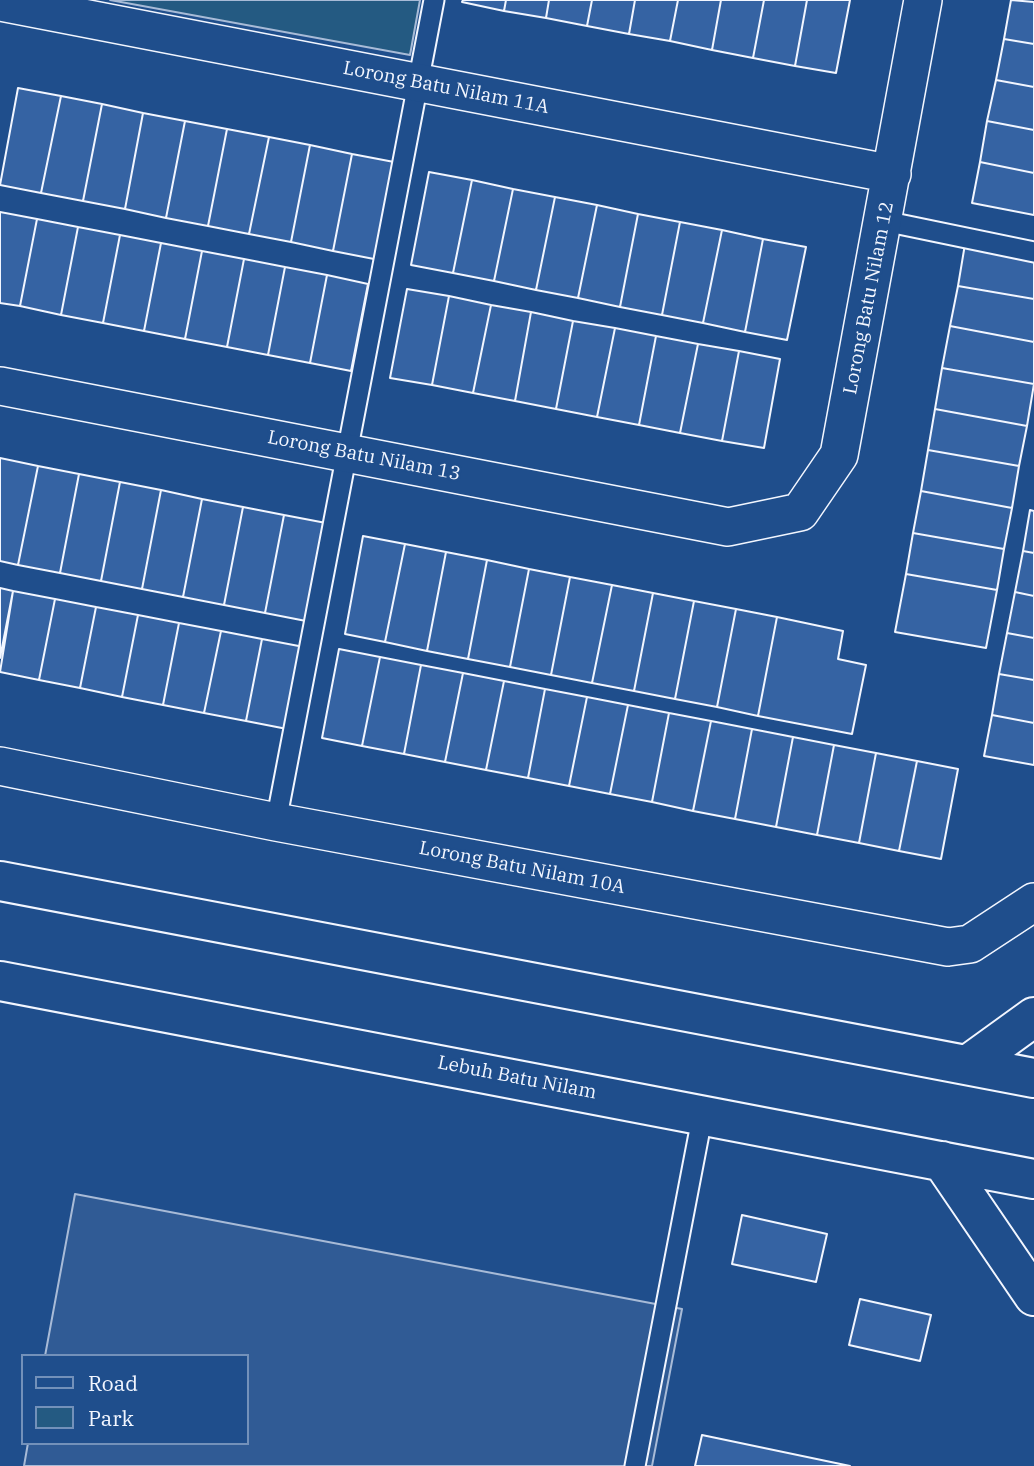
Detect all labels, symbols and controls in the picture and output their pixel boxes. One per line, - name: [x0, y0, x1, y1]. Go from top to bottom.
- street label: Lorong Batu Nilam 11A: [341, 57, 551, 119]
- street label: Lorong Batu Nilam 12: [839, 200, 899, 396]
- street label: Lorong Batu Nilam 13: [266, 426, 462, 486]
- street label: Lorong Batu Nilam 10A: [417, 837, 627, 899]
- street label: Lebuh Batu Nilam: [436, 1051, 598, 1105]
- legend: [21, 1354, 248, 1445]
- text: Road: [88, 1369, 138, 1397]
- text: Park: [88, 1404, 134, 1432]

